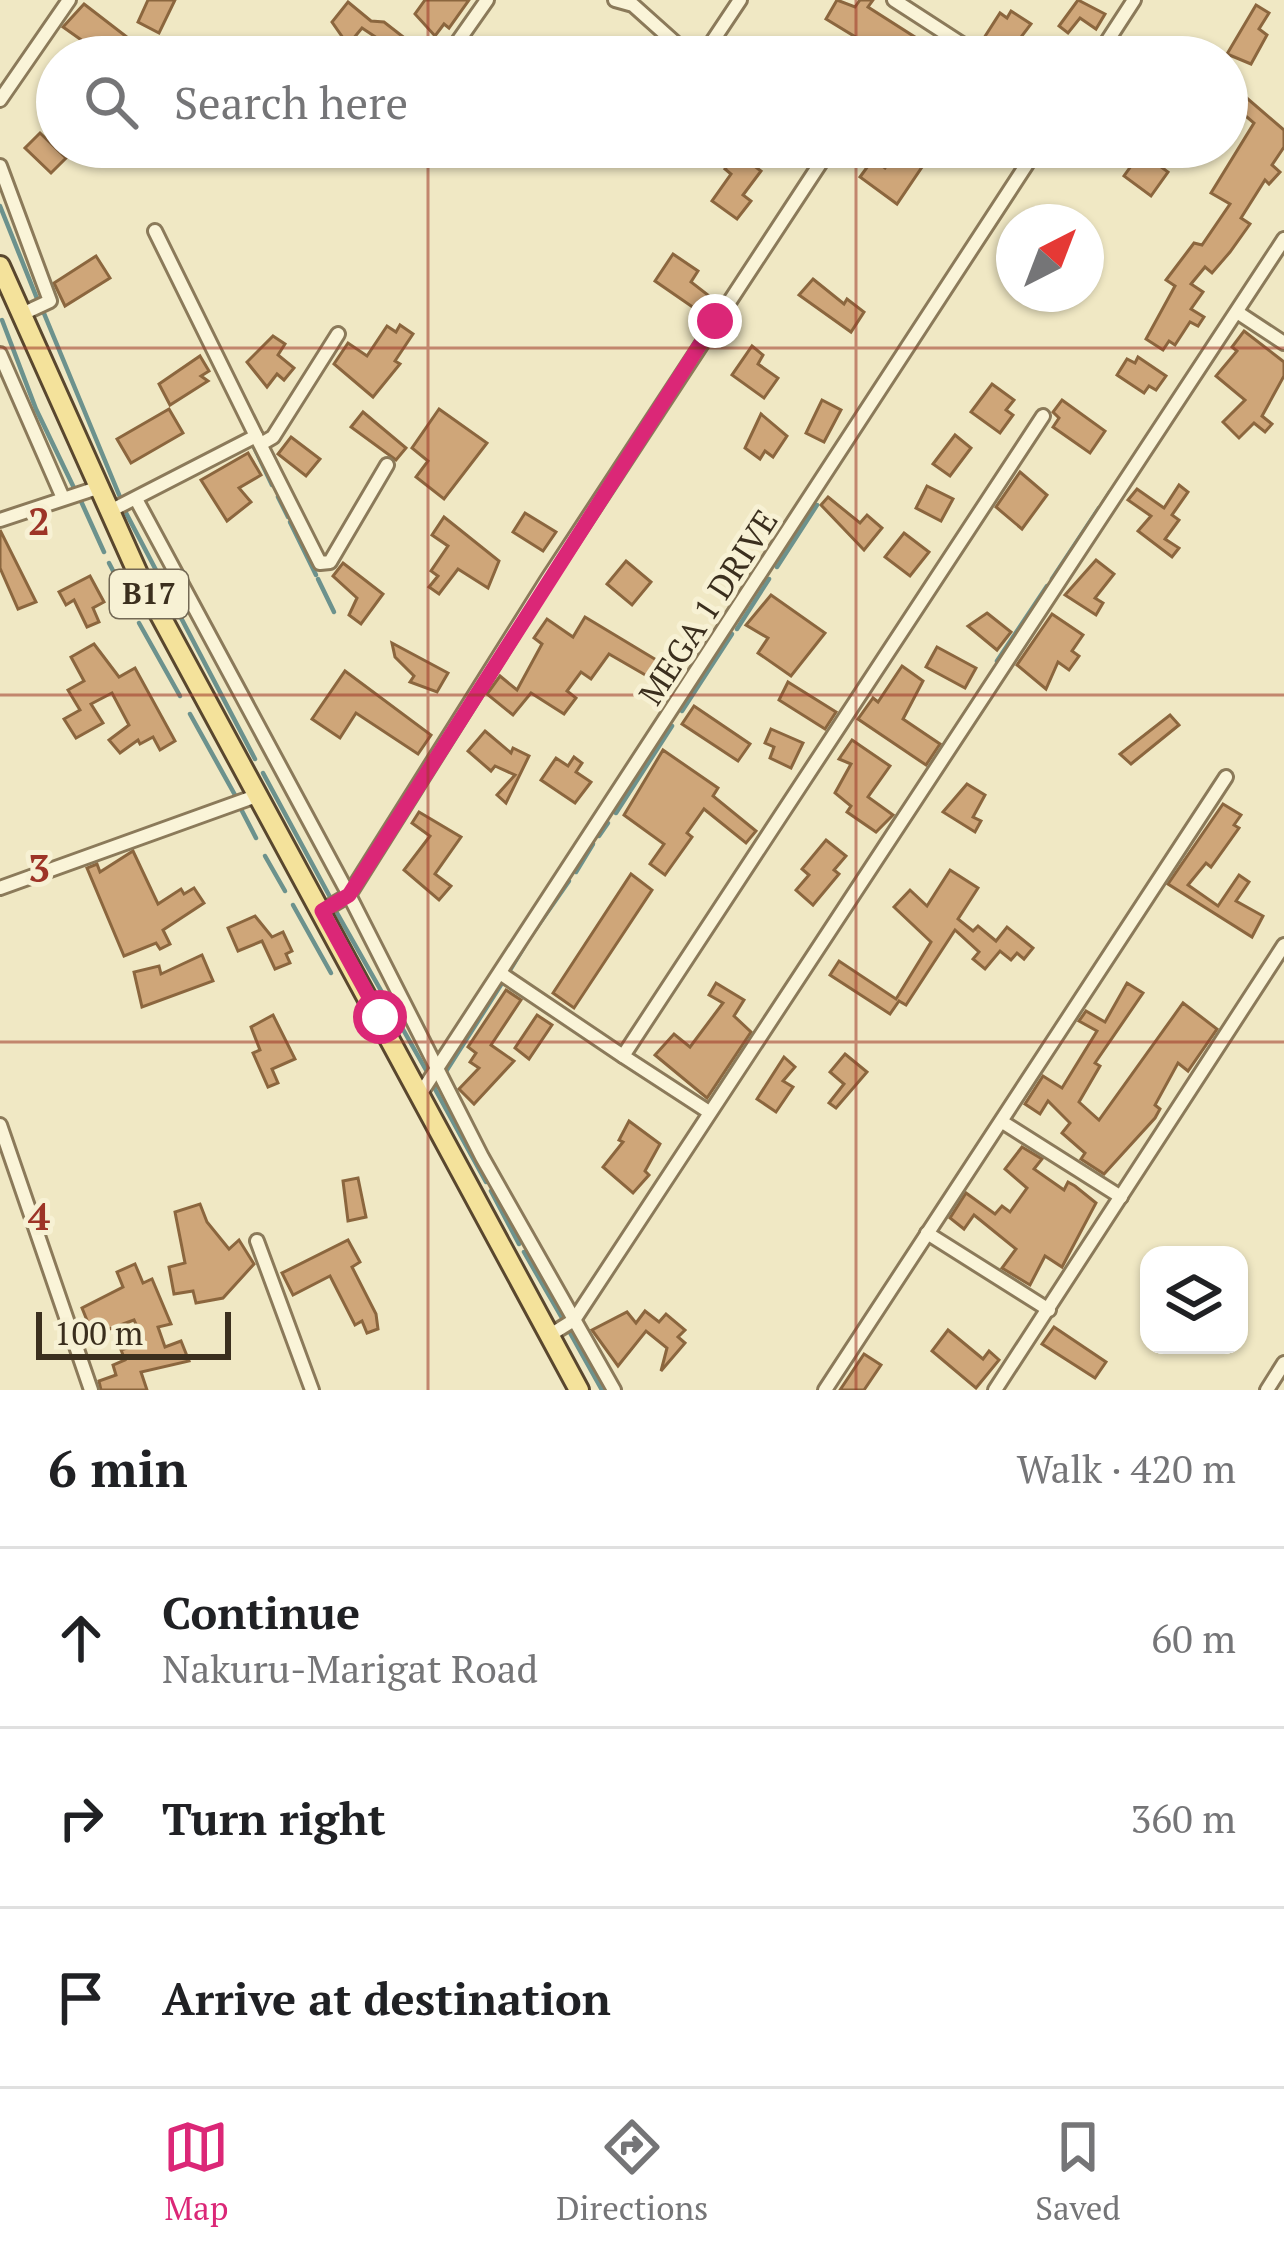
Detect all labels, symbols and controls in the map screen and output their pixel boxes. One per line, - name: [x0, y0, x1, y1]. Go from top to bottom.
- search box: [36, 36, 1248, 168]
- icon: search: [78, 69, 144, 135]
- text: Search here: [174, 72, 408, 132]
- north arrow: [996, 204, 1104, 312]
- route end: [688, 294, 742, 348]
- text: 2: [28, 494, 50, 546]
- street label: MEGA 1 DRIVE: [629, 501, 787, 712]
- road number: B17: [110, 570, 188, 618]
- text: 3: [28, 841, 50, 893]
- route start: [353, 990, 407, 1044]
- text: 4: [28, 1189, 50, 1241]
- map controls: [1140, 1246, 1248, 1354]
- button: layers: [1140, 1246, 1248, 1354]
- scale bar: [36, 1306, 231, 1359]
- text: 100 m: [54, 1311, 143, 1354]
- text: 6 min: [48, 1434, 188, 1502]
- text: Walk · 420 m: [1017, 1442, 1236, 1494]
- text: Continue: [162, 1582, 360, 1642]
- icon: ahead: [48, 1605, 114, 1671]
- text: 60 m: [1151, 1612, 1236, 1664]
- text: Nakuru-Marigat Road: [162, 1642, 538, 1694]
- icon: right: [48, 1785, 114, 1851]
- text: Turn right: [162, 1788, 386, 1848]
- text: 360 m: [1131, 1792, 1236, 1844]
- icon: arrive: [48, 1965, 114, 2031]
- text: Arrive at destination: [162, 1968, 611, 2028]
- tab: Map: [163, 2114, 229, 2229]
- tab: Directions: [556, 2114, 708, 2229]
- tab: Saved: [1035, 2114, 1121, 2229]

